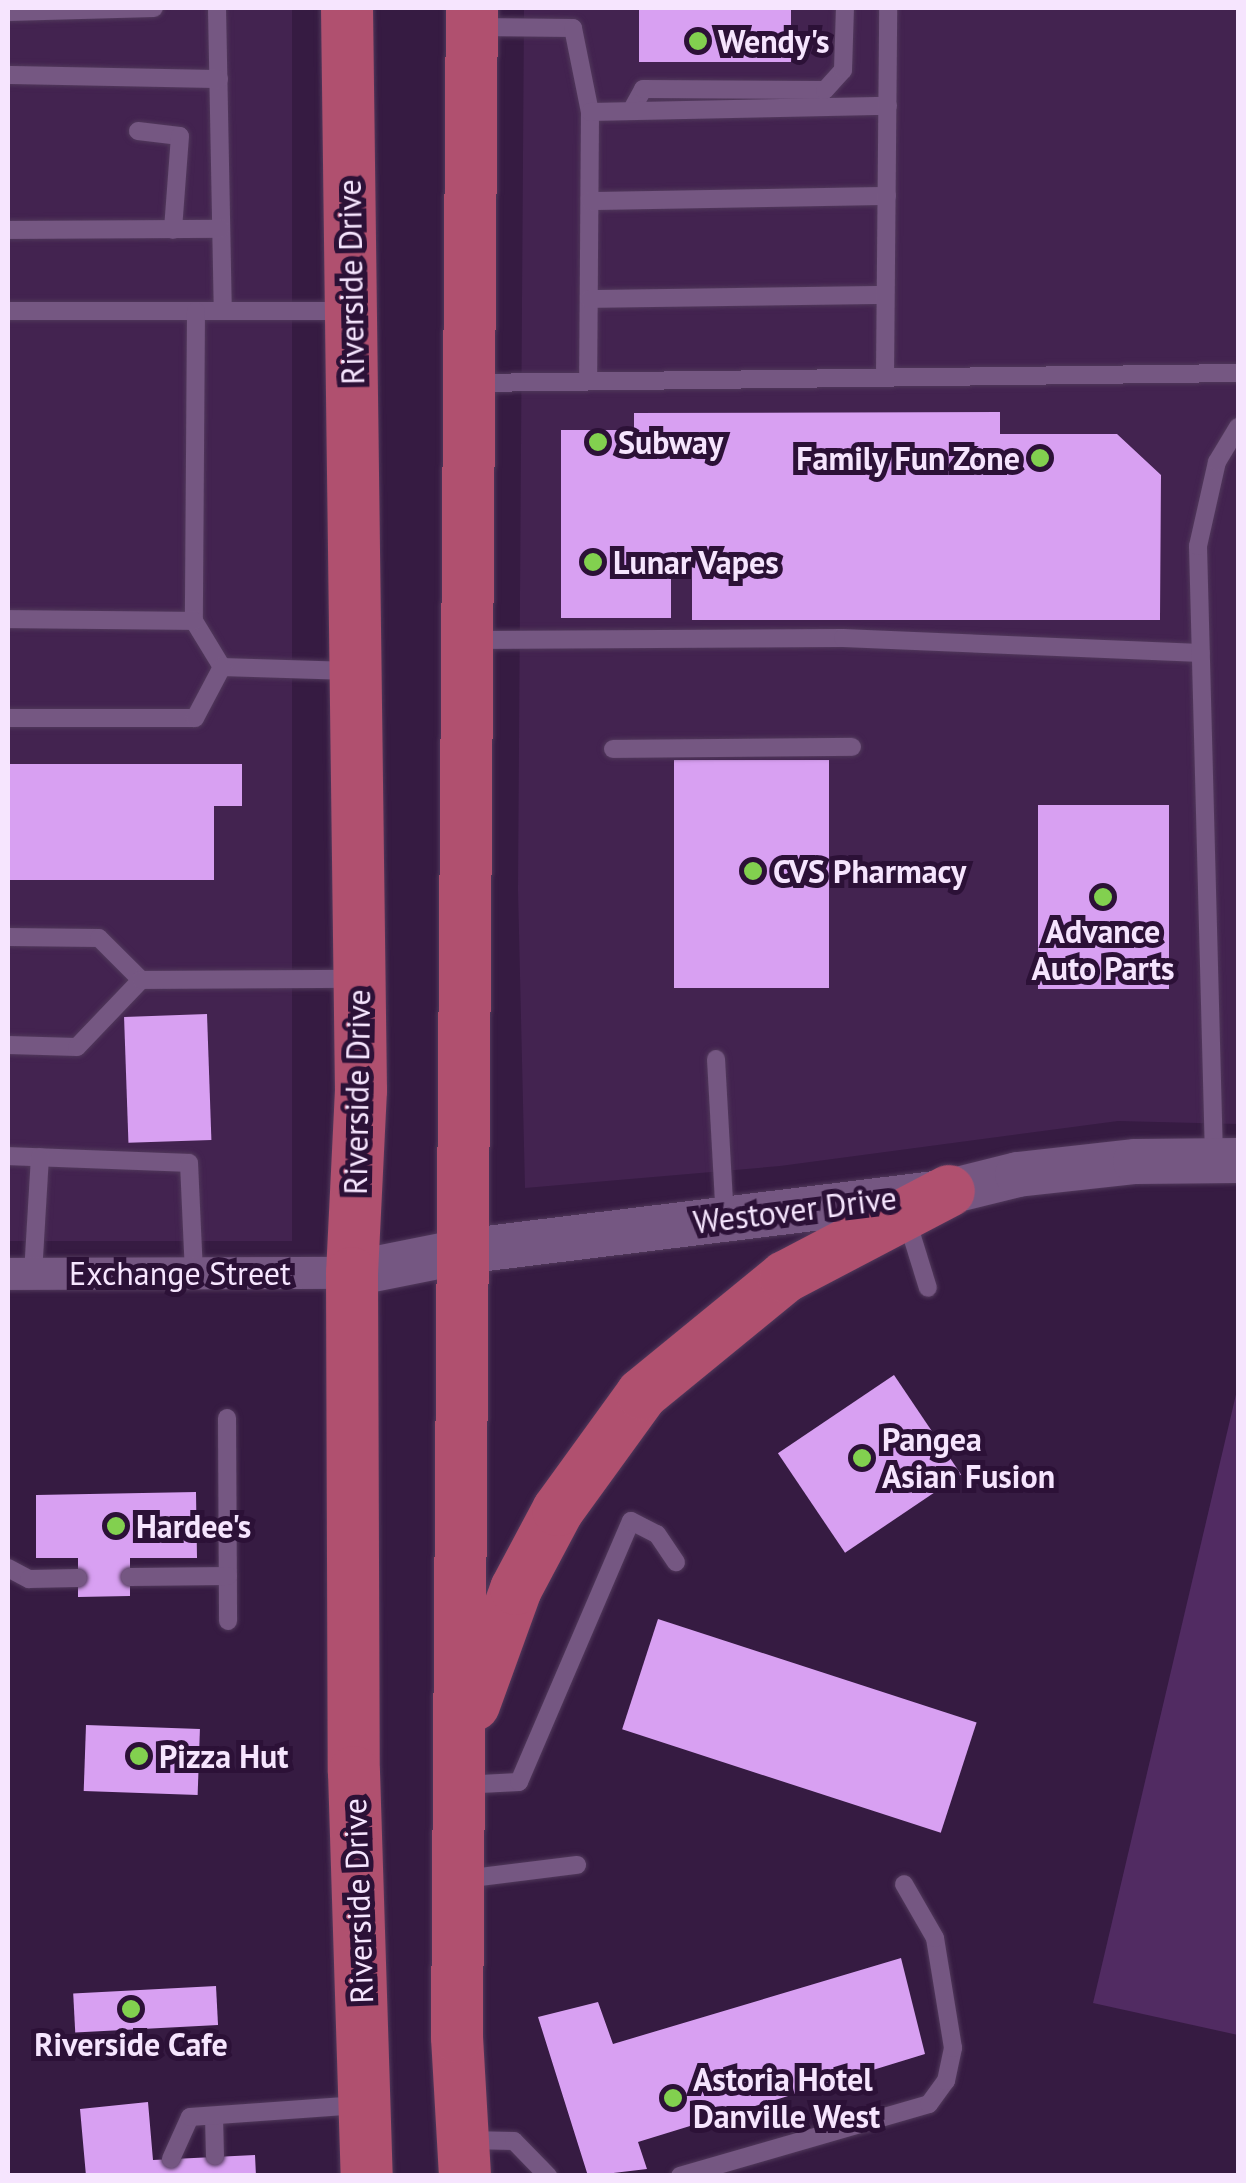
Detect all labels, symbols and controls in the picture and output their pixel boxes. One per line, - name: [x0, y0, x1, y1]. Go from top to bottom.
- place label: Wendy's: [718, 22, 829, 60]
- marker: Wendy's: [687, 30, 709, 52]
- street label: Riverside Drive: [330, 179, 372, 385]
- place label: Subway: [618, 423, 723, 461]
- marker: Subway: [587, 431, 609, 453]
- place label: Family Fun Zone: [795, 439, 1020, 477]
- marker: Family Fun Zone: [1029, 447, 1051, 469]
- place label: Lunar Vapes: [613, 543, 780, 581]
- marker: Lunar Vapes: [582, 551, 604, 573]
- place label: CVS Pharmacy: [773, 852, 966, 890]
- marker: CVS Pharmacy: [742, 860, 764, 882]
- marker: Advance Auto Parts: [1092, 886, 1114, 908]
- place label: Advance Auto Parts: [1032, 913, 1174, 988]
- street label: Riverside Drive: [336, 989, 378, 1195]
- street label: Westover Drive: [691, 1178, 899, 1242]
- street label: Exchange Street: [69, 1254, 291, 1292]
- place label: Pangea Asian Fusion: [882, 1421, 1055, 1496]
- marker: Pangea Asian Fusion: [851, 1447, 873, 1469]
- place label: Hardee's: [136, 1507, 251, 1545]
- marker: Hardee's: [105, 1515, 127, 1537]
- place label: Pizza Hut: [159, 1737, 288, 1775]
- marker: Pizza Hut: [128, 1745, 150, 1767]
- street label: Riverside Drive: [335, 1798, 381, 2004]
- marker: Riverside Cafe: [120, 1998, 142, 2020]
- place label: Riverside Cafe: [34, 2025, 228, 2063]
- place label: Astoria Hotel Danville West: [693, 2061, 881, 2136]
- marker: Astoria Hotel Danville West: [662, 2087, 684, 2109]

